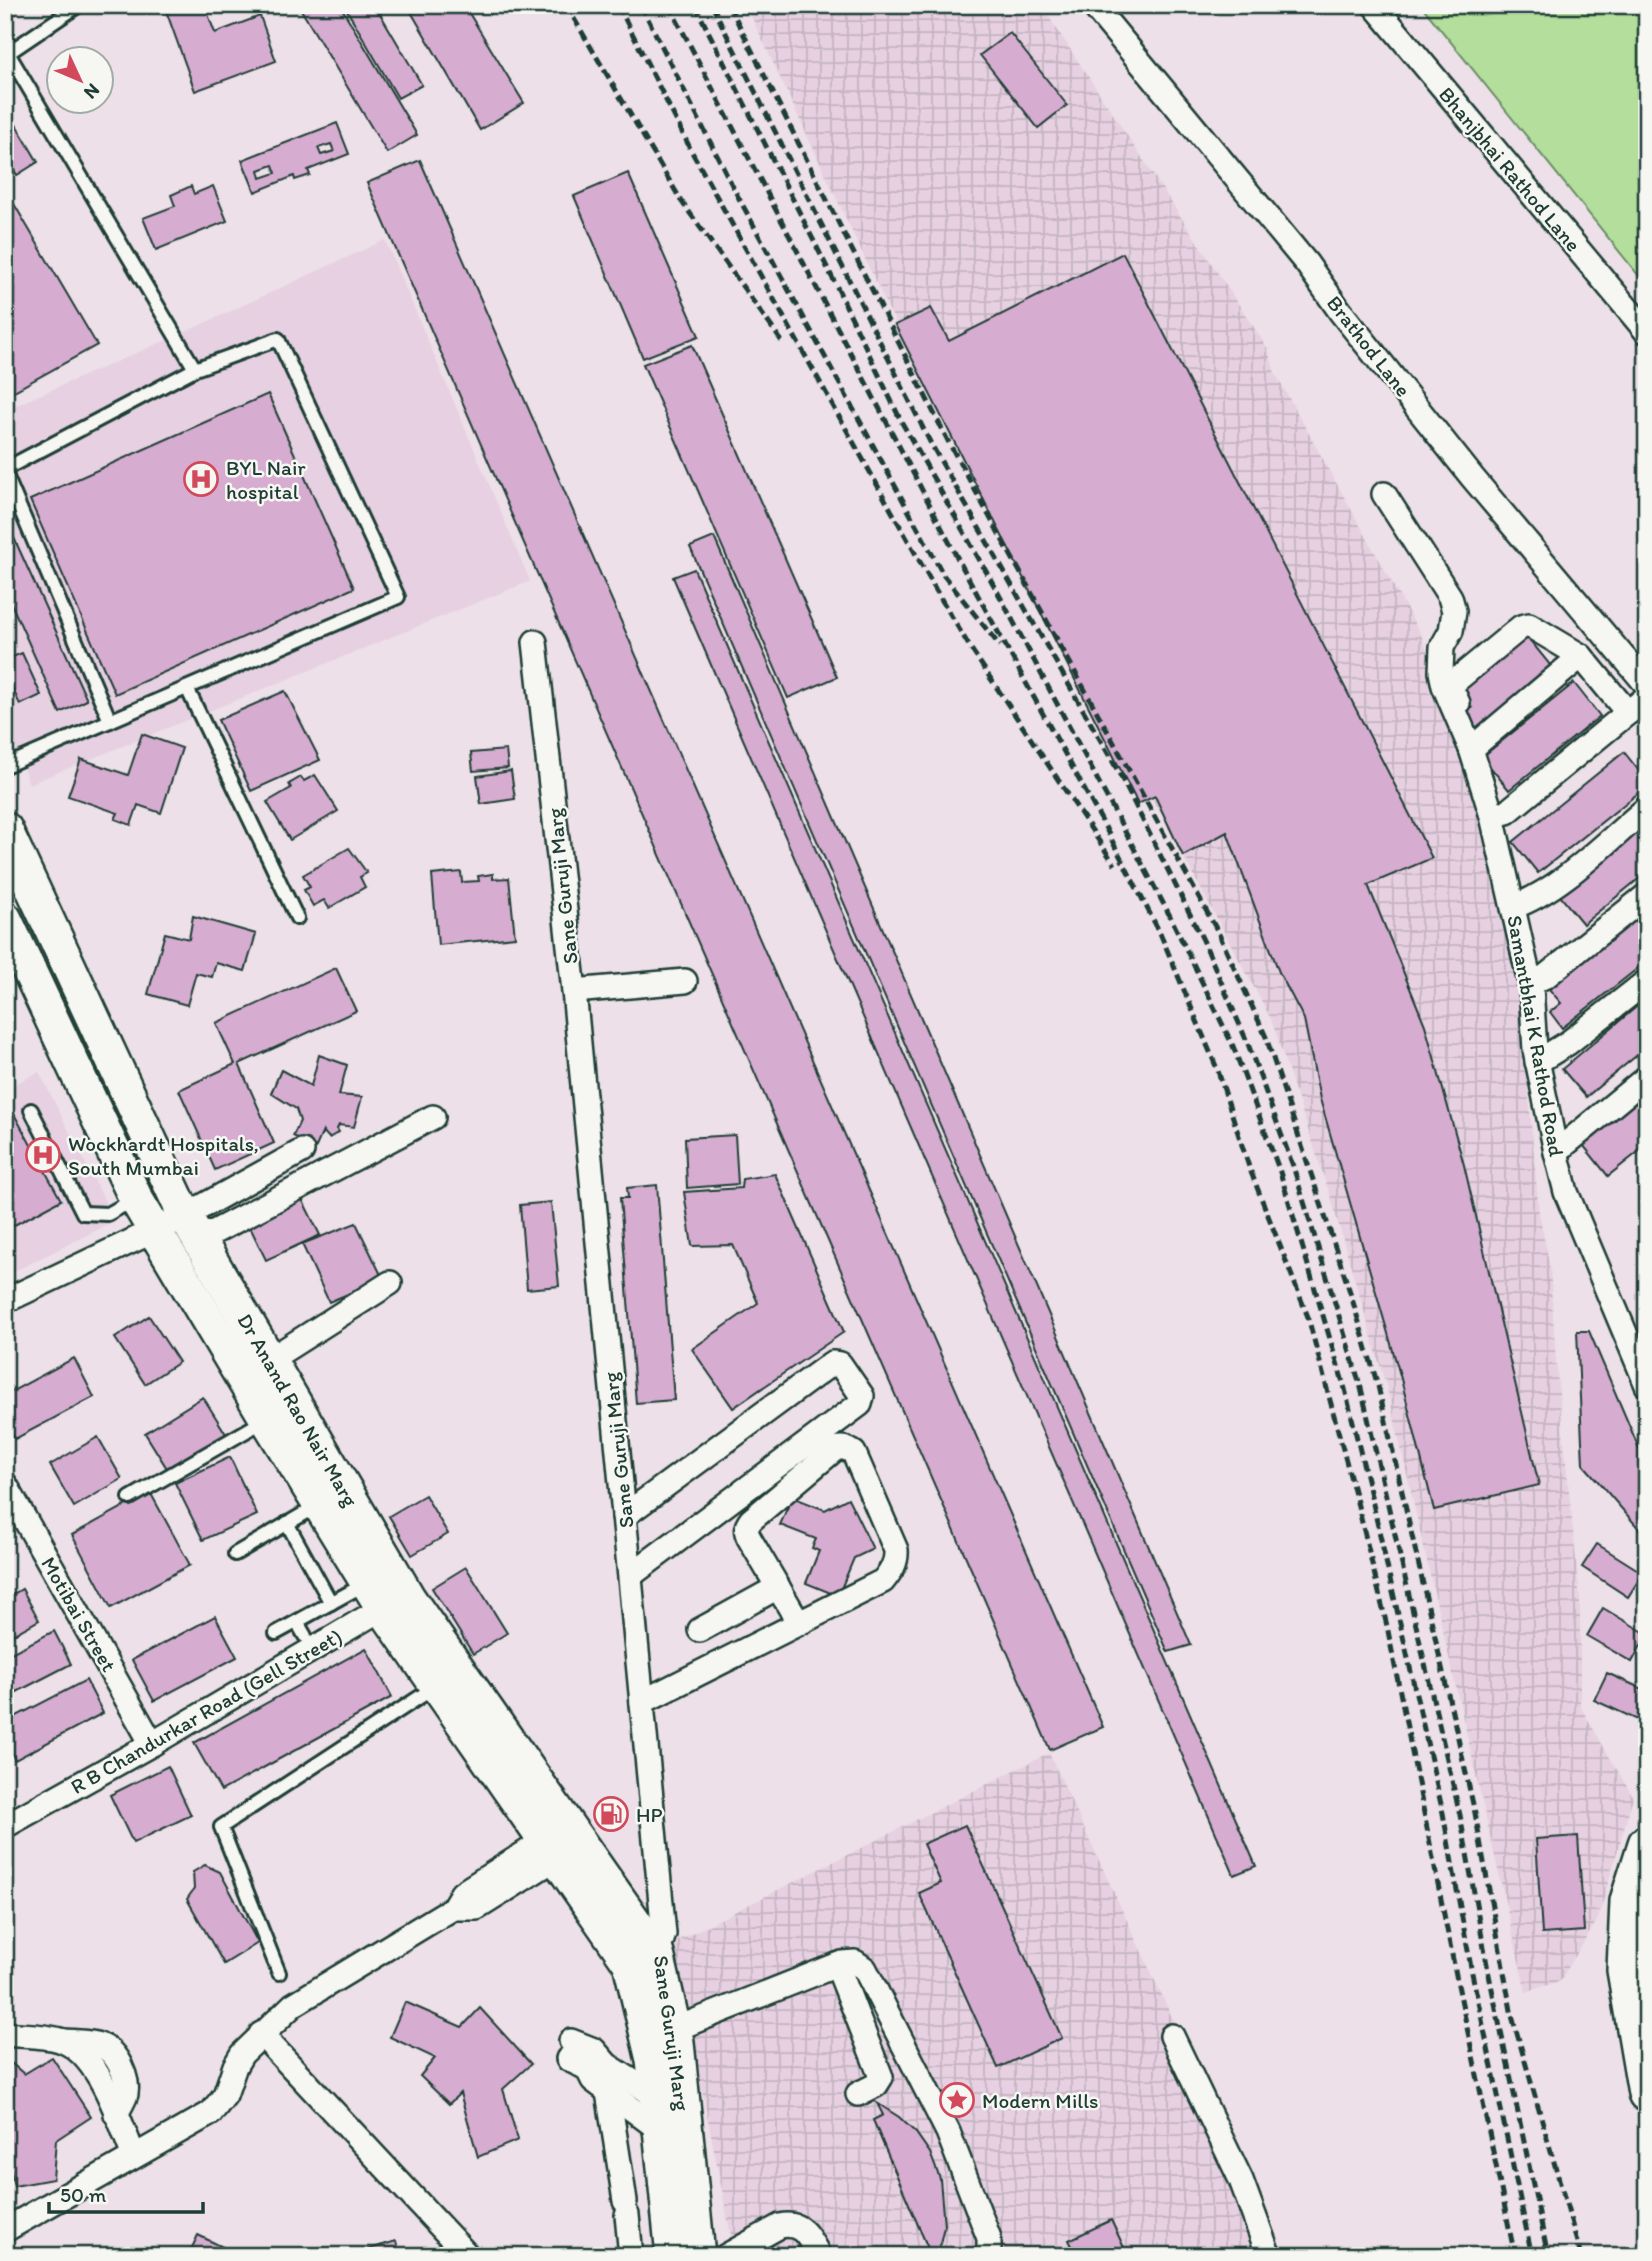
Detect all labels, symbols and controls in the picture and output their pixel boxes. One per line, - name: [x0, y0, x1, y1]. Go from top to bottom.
- north arrow: [46, 46, 116, 116]
- text: N: [79, 79, 105, 104]
- street label: Bhanjbhai Rathod Lane: [1434, 82, 1586, 256]
- street label: Brathod Lane: [1322, 290, 1416, 402]
- place label: BYL Nair hospital: [226, 455, 306, 504]
- hospital icon: BYL Nair hospital: [182, 460, 220, 498]
- street label: Sane Guruji Marg: [541, 806, 583, 965]
- street label: Samantbhai K Rathod Road: [1502, 913, 1570, 1159]
- place label: Wockhardt Hospitals, South Mumbai: [68, 1131, 259, 1180]
- hospital icon: Wockhardt Hospitals, South Mumbai: [24, 1136, 62, 1174]
- street label: Dr Anand Rao Nair Marg: [232, 1309, 364, 1511]
- street label: Sane Guruji Marg: [597, 1370, 639, 1529]
- street label: Motibai Street: [36, 1552, 122, 1676]
- street label: R B Chandurkar Road (Gell Street): [66, 1623, 346, 1799]
- fuel station icon: HP: [592, 1795, 630, 1833]
- place label: HP: [636, 1802, 663, 1827]
- street label: Sane Guruji Marg: [649, 1954, 695, 2113]
- place icon: Modern Mills: [938, 2081, 976, 2119]
- place label: Modern Mills: [982, 2088, 1099, 2113]
- scale bar: [49, 2170, 203, 2214]
- text: 50 m: [60, 2182, 107, 2207]

